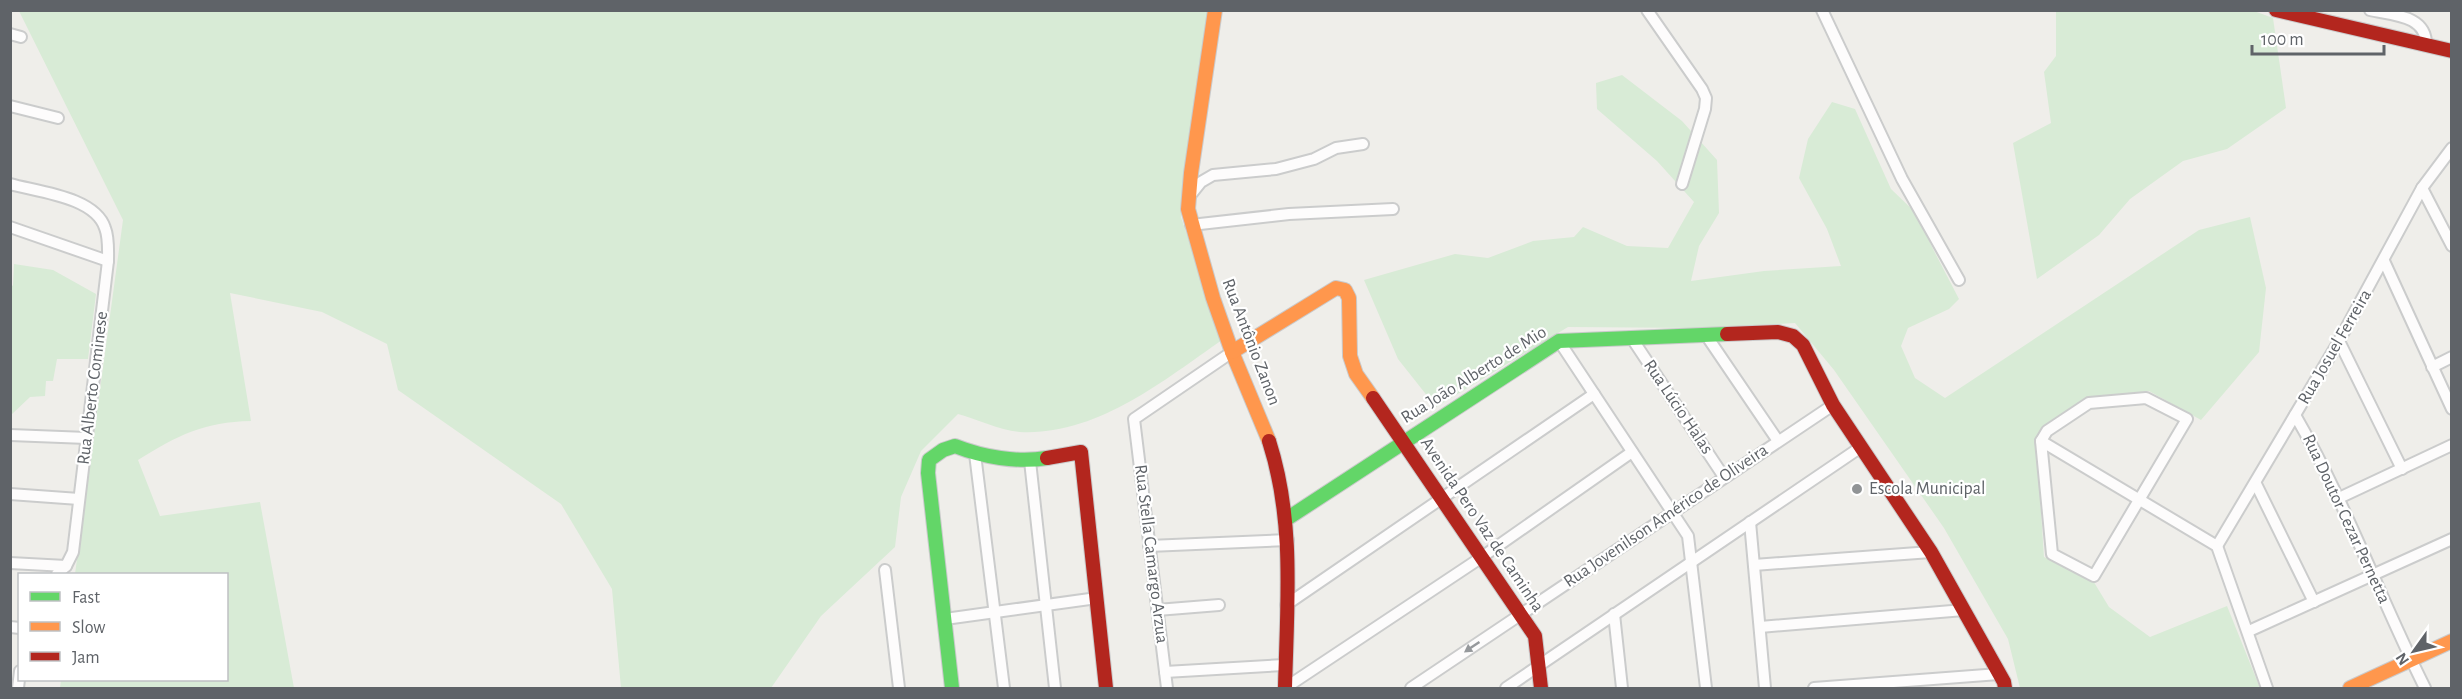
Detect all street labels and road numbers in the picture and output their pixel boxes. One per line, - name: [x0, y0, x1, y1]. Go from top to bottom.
- street label: Rua Antônio Zanon: [1219, 276, 1283, 408]
- street label: Rua Josuel Ferreira: [2295, 286, 2375, 408]
- street label: Rua Alberto Cominese: [75, 310, 111, 466]
- street label: Rua João Alberto de Mio: [1398, 323, 1550, 427]
- street label: Rua Lúcio Halas: [1640, 357, 1716, 457]
- street label: Rua Doutor Cezar Pernetta: [2299, 432, 2393, 606]
- street label: Avenida Pero Vaz de Caminha: [1417, 435, 1547, 615]
- street label: Rua Jovenilson Américo de Oliveira: [1561, 441, 1771, 591]
- street label: Rua Stella Camargo Arzua: [1131, 464, 1171, 644]

